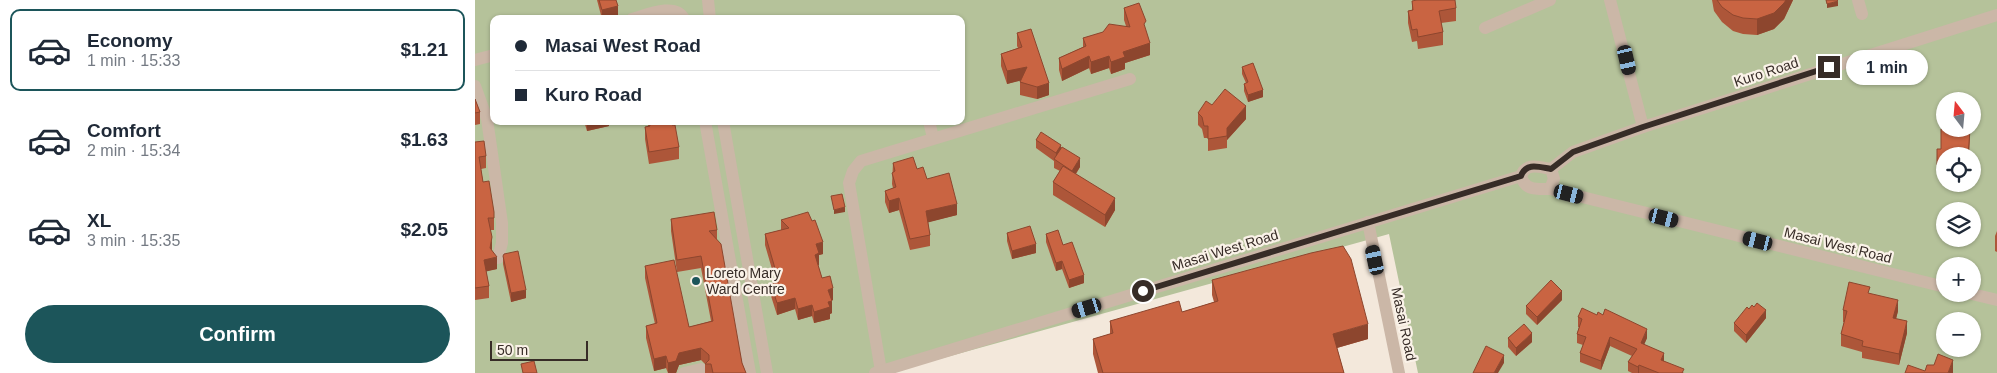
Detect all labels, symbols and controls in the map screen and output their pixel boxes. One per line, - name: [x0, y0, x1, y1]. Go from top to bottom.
- icon: car: [27, 28, 72, 73]
- text: Economy: [87, 30, 173, 51]
- text: Masai West Road: [545, 35, 701, 56]
- text: $1.21: [400, 39, 448, 60]
- car: [1616, 44, 1637, 76]
- callout: 1 min: [1847, 50, 1929, 84]
- text: 1 min · 15:33: [87, 52, 180, 69]
- street label: Kuro Road: [1732, 54, 1800, 90]
- route end: [1818, 56, 1840, 78]
- text: 1 min: [1866, 59, 1908, 76]
- text: Kuro Road: [545, 84, 642, 105]
- north arrow: [1936, 92, 1981, 138]
- map controls: [1936, 92, 1981, 357]
- icon: car: [27, 118, 72, 163]
- text: Comfort: [87, 120, 161, 141]
- text: $1.63: [400, 129, 448, 150]
- text: 2 min · 15:34: [87, 142, 180, 159]
- button: locate: [1936, 147, 1981, 192]
- car: [1552, 183, 1585, 205]
- button: layers: [1936, 202, 1981, 247]
- car: [1647, 207, 1680, 229]
- icon: car: [27, 208, 72, 253]
- text: XL: [87, 210, 111, 231]
- text: $2.05: [400, 219, 448, 240]
- street label: Masai West Road: [1783, 224, 1893, 266]
- street label: Masai West Road: [1170, 226, 1280, 274]
- car: [1741, 230, 1774, 252]
- text: 3 min · 15:35: [87, 232, 180, 249]
- car: [1364, 244, 1385, 276]
- button: +: [1936, 257, 1981, 302]
- place label: Loreto Mary Ward Centre: [706, 265, 785, 297]
- marker: Loreto Mary Ward Centre: [690, 275, 702, 287]
- route start: [1132, 280, 1154, 302]
- street label: Masai Road: [1388, 286, 1420, 362]
- car: [1070, 296, 1103, 320]
- button: Confirm: [25, 305, 450, 363]
- button: −: [1936, 312, 1981, 357]
- scale bar: [490, 338, 587, 361]
- text: 50 m: [497, 342, 528, 358]

